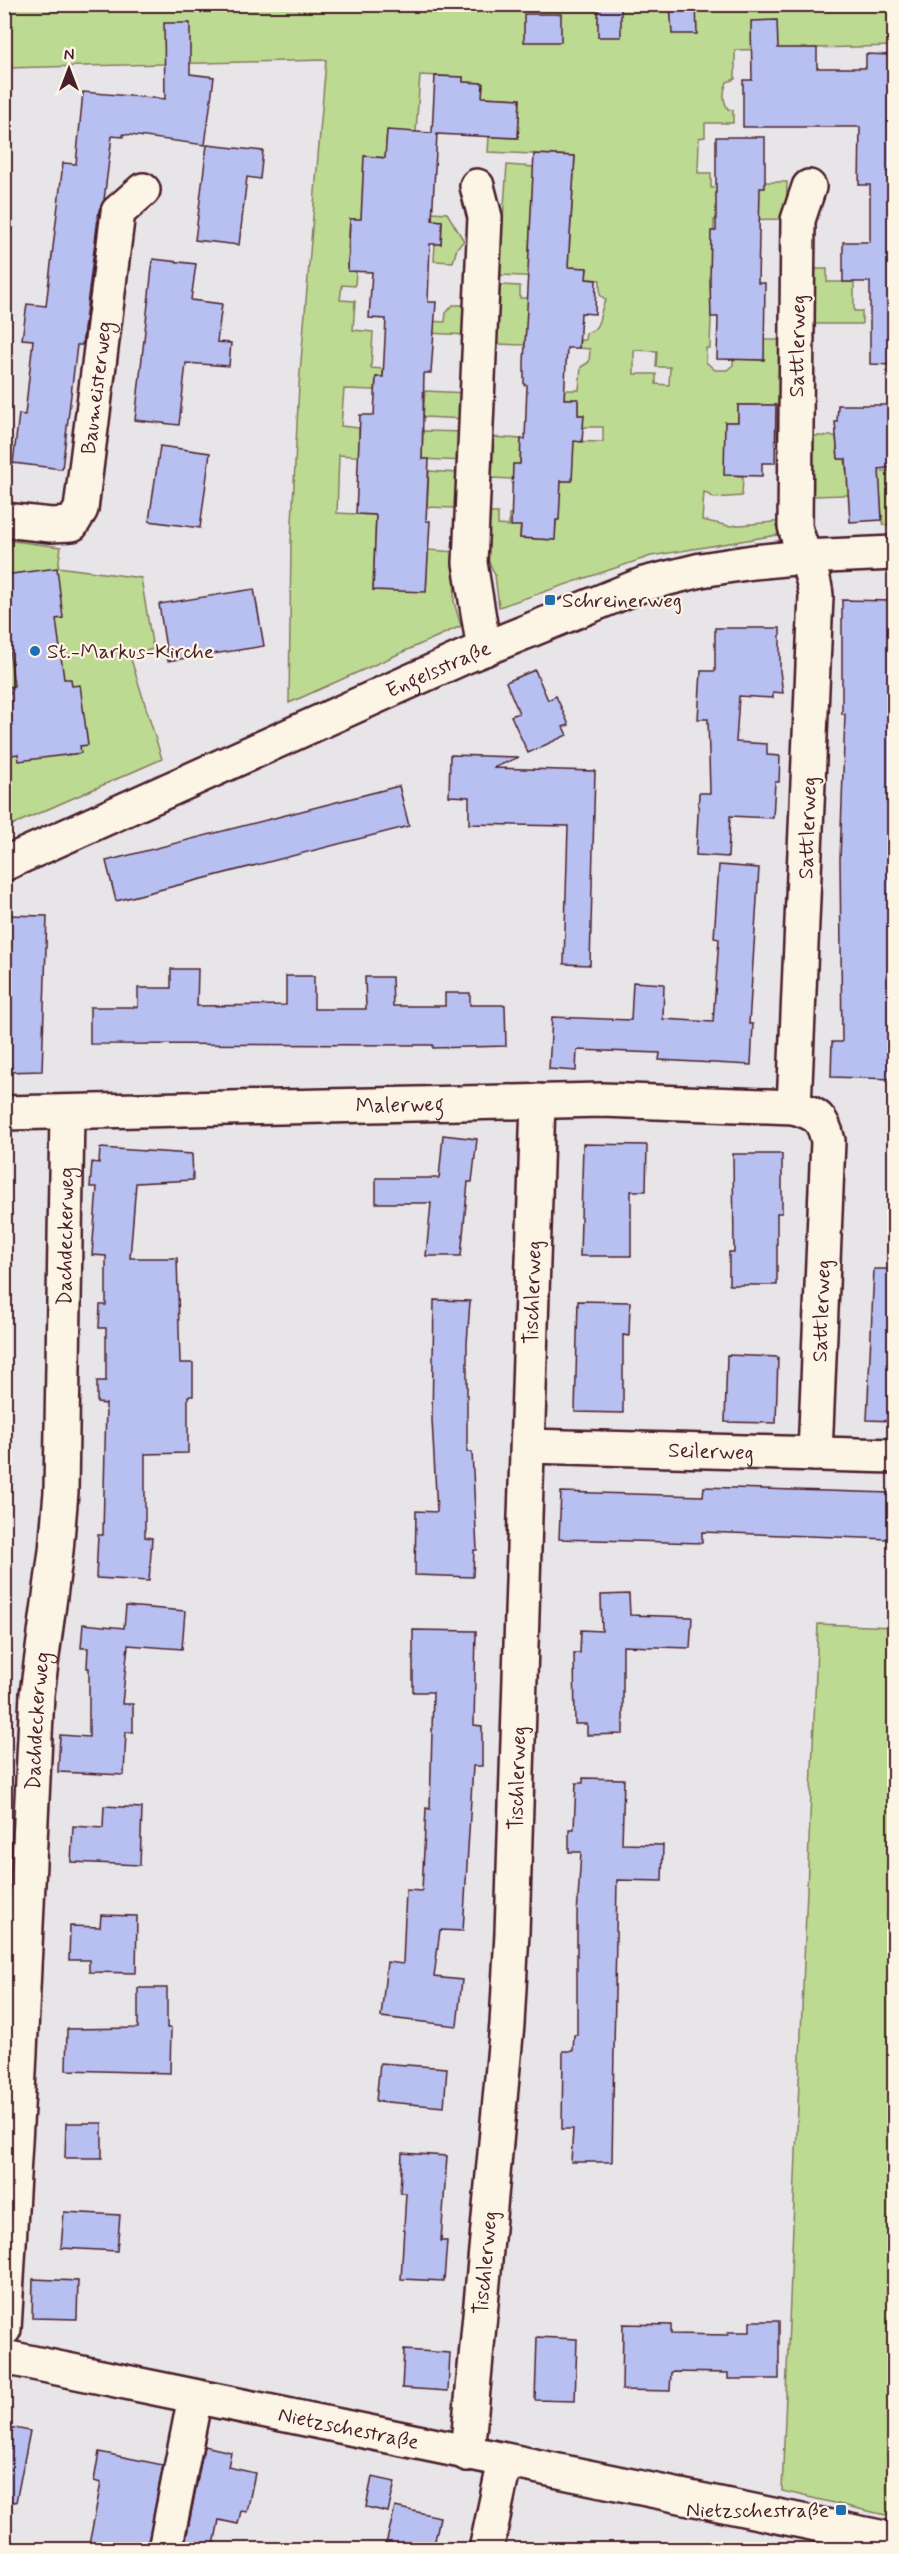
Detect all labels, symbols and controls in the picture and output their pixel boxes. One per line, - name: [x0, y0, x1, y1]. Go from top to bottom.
- north arrow: [39, 39, 99, 99]
- text: N: [64, 45, 74, 66]
- street label: Sattlerweg: [783, 294, 813, 398]
- street label: Baumeisterweg: [75, 320, 120, 456]
- place label: Schreinerweg: [562, 587, 682, 615]
- marker: Schreinerweg: [543, 593, 557, 607]
- street label: Engelsstraße: [382, 635, 495, 705]
- place label: St.-Markus-Kirche: [47, 638, 214, 666]
- marker: St.-Markus-Kirche: [28, 644, 42, 658]
- street label: Sattlerweg: [792, 776, 824, 880]
- street label: Malerweg: [355, 1090, 445, 1121]
- street label: Dachdeckerweg: [51, 1167, 82, 1306]
- street label: Tischlerweg: [517, 1240, 549, 1345]
- street label: Sattlerweg: [806, 1259, 838, 1363]
- street label: Seilerweg: [668, 1437, 754, 1467]
- street label: Dachdeckerweg: [19, 1650, 58, 1791]
- street label: Tischlerweg: [502, 1726, 533, 1830]
- street label: Tischlerweg: [467, 2210, 505, 2316]
- street label: Nietzschestraße: [276, 2401, 421, 2457]
- place label: Nietzschestraße: [686, 2497, 829, 2525]
- marker: Nietzschestraße: [834, 2503, 848, 2517]

